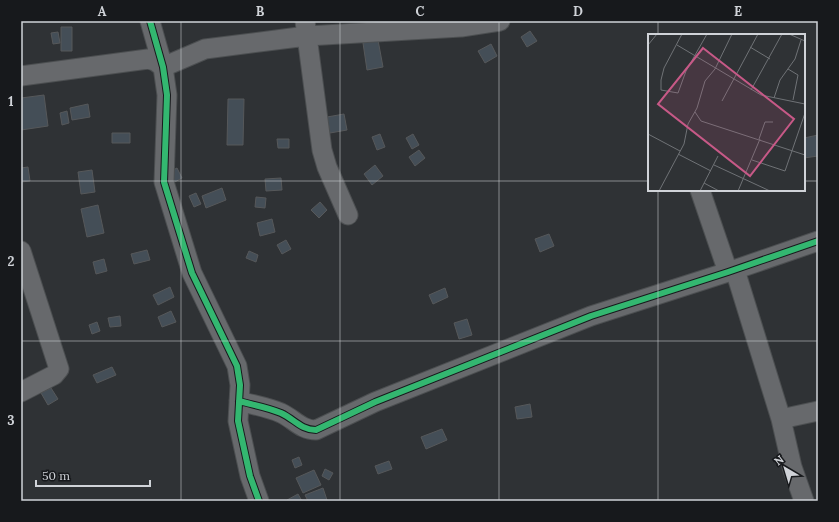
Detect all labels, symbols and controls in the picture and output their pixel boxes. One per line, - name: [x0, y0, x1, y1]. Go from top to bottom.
- text: A: [98, 3, 107, 20]
- text: B: [256, 3, 265, 20]
- text: C: [416, 3, 425, 20]
- text: D: [573, 3, 583, 20]
- text: E: [734, 3, 742, 20]
- inset map: [648, 34, 805, 191]
- text: 1: [8, 93, 14, 110]
- text: 2: [8, 253, 15, 270]
- text: 3: [7, 412, 15, 429]
- north arrow: [765, 448, 805, 488]
- text: N: [771, 452, 787, 468]
- scale bar: [36, 462, 150, 488]
- text: 50 m: [42, 468, 70, 483]

